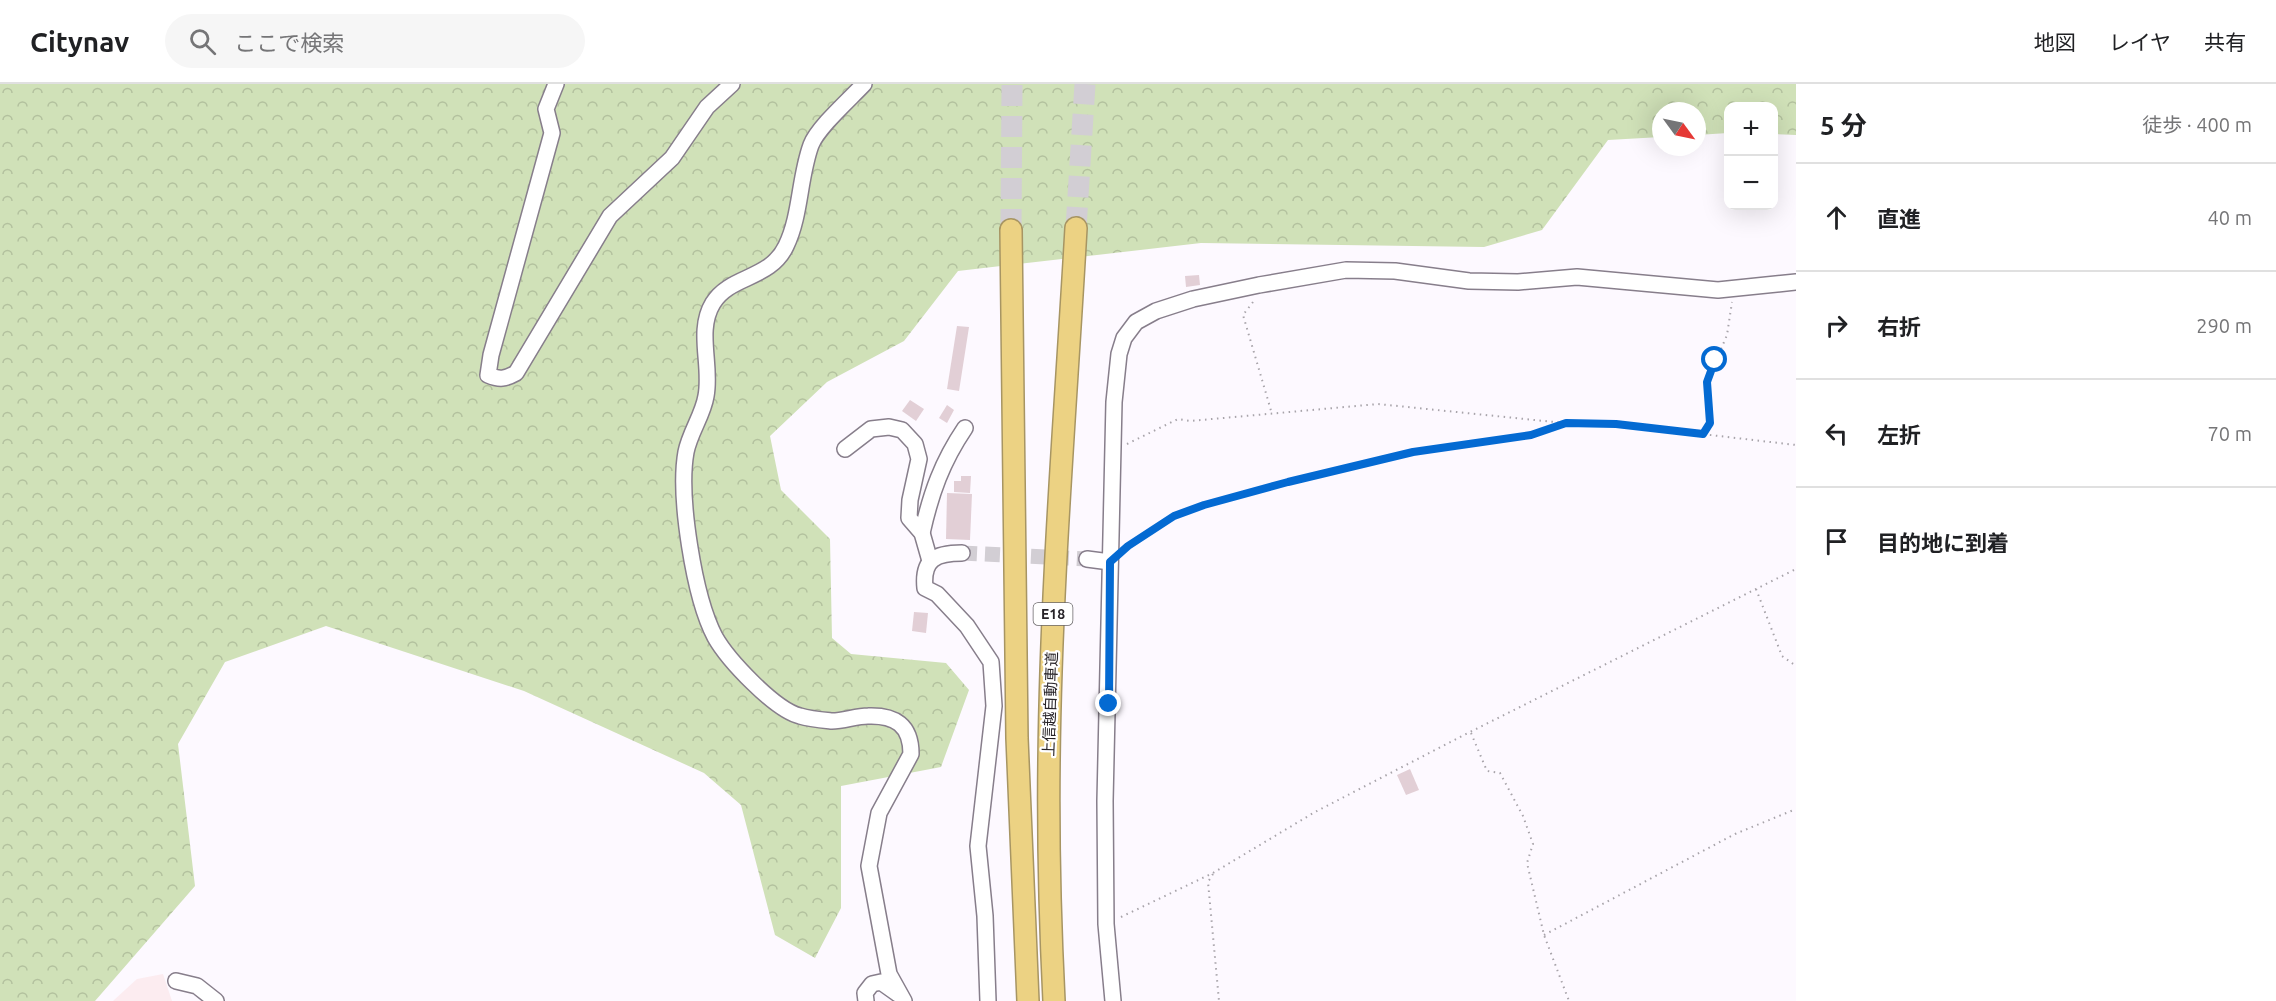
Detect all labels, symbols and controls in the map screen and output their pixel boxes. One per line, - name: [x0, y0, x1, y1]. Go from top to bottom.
- search box: [165, 14, 585, 68]
- icon: search: [186, 25, 219, 58]
- text: Citynav: [30, 26, 129, 57]
- text: ここで検索: [234, 30, 344, 55]
- text: 地図: [2034, 30, 2076, 54]
- text: レイヤ: [2109, 30, 2171, 54]
- text: 共有: [2204, 30, 2246, 54]
- north arrow: [1652, 102, 1706, 156]
- map controls: [1724, 102, 1778, 210]
- button: +: [1724, 102, 1778, 156]
- text: 5 分: [1820, 111, 1867, 140]
- text: 徒歩 · 400 m: [2142, 113, 2252, 136]
- button: −: [1724, 156, 1778, 210]
- icon: ahead: [1820, 201, 1853, 234]
- text: 直進: [1877, 206, 1921, 231]
- text: 40 m: [2208, 206, 2252, 229]
- icon: right: [1820, 309, 1853, 342]
- text: 右折: [1877, 314, 1921, 339]
- text: 290 m: [2196, 314, 2252, 337]
- route start: [1701, 346, 1727, 372]
- icon: left: [1820, 417, 1853, 450]
- text: 左折: [1877, 422, 1921, 447]
- text: 70 m: [2208, 422, 2252, 445]
- icon: arrive: [1820, 525, 1853, 558]
- text: 目的地に到着: [1877, 530, 2009, 555]
- road number: E18: [1034, 603, 1072, 625]
- street label: 上信越自動車道: [1040, 651, 1060, 757]
- route end: [1095, 690, 1121, 716]

